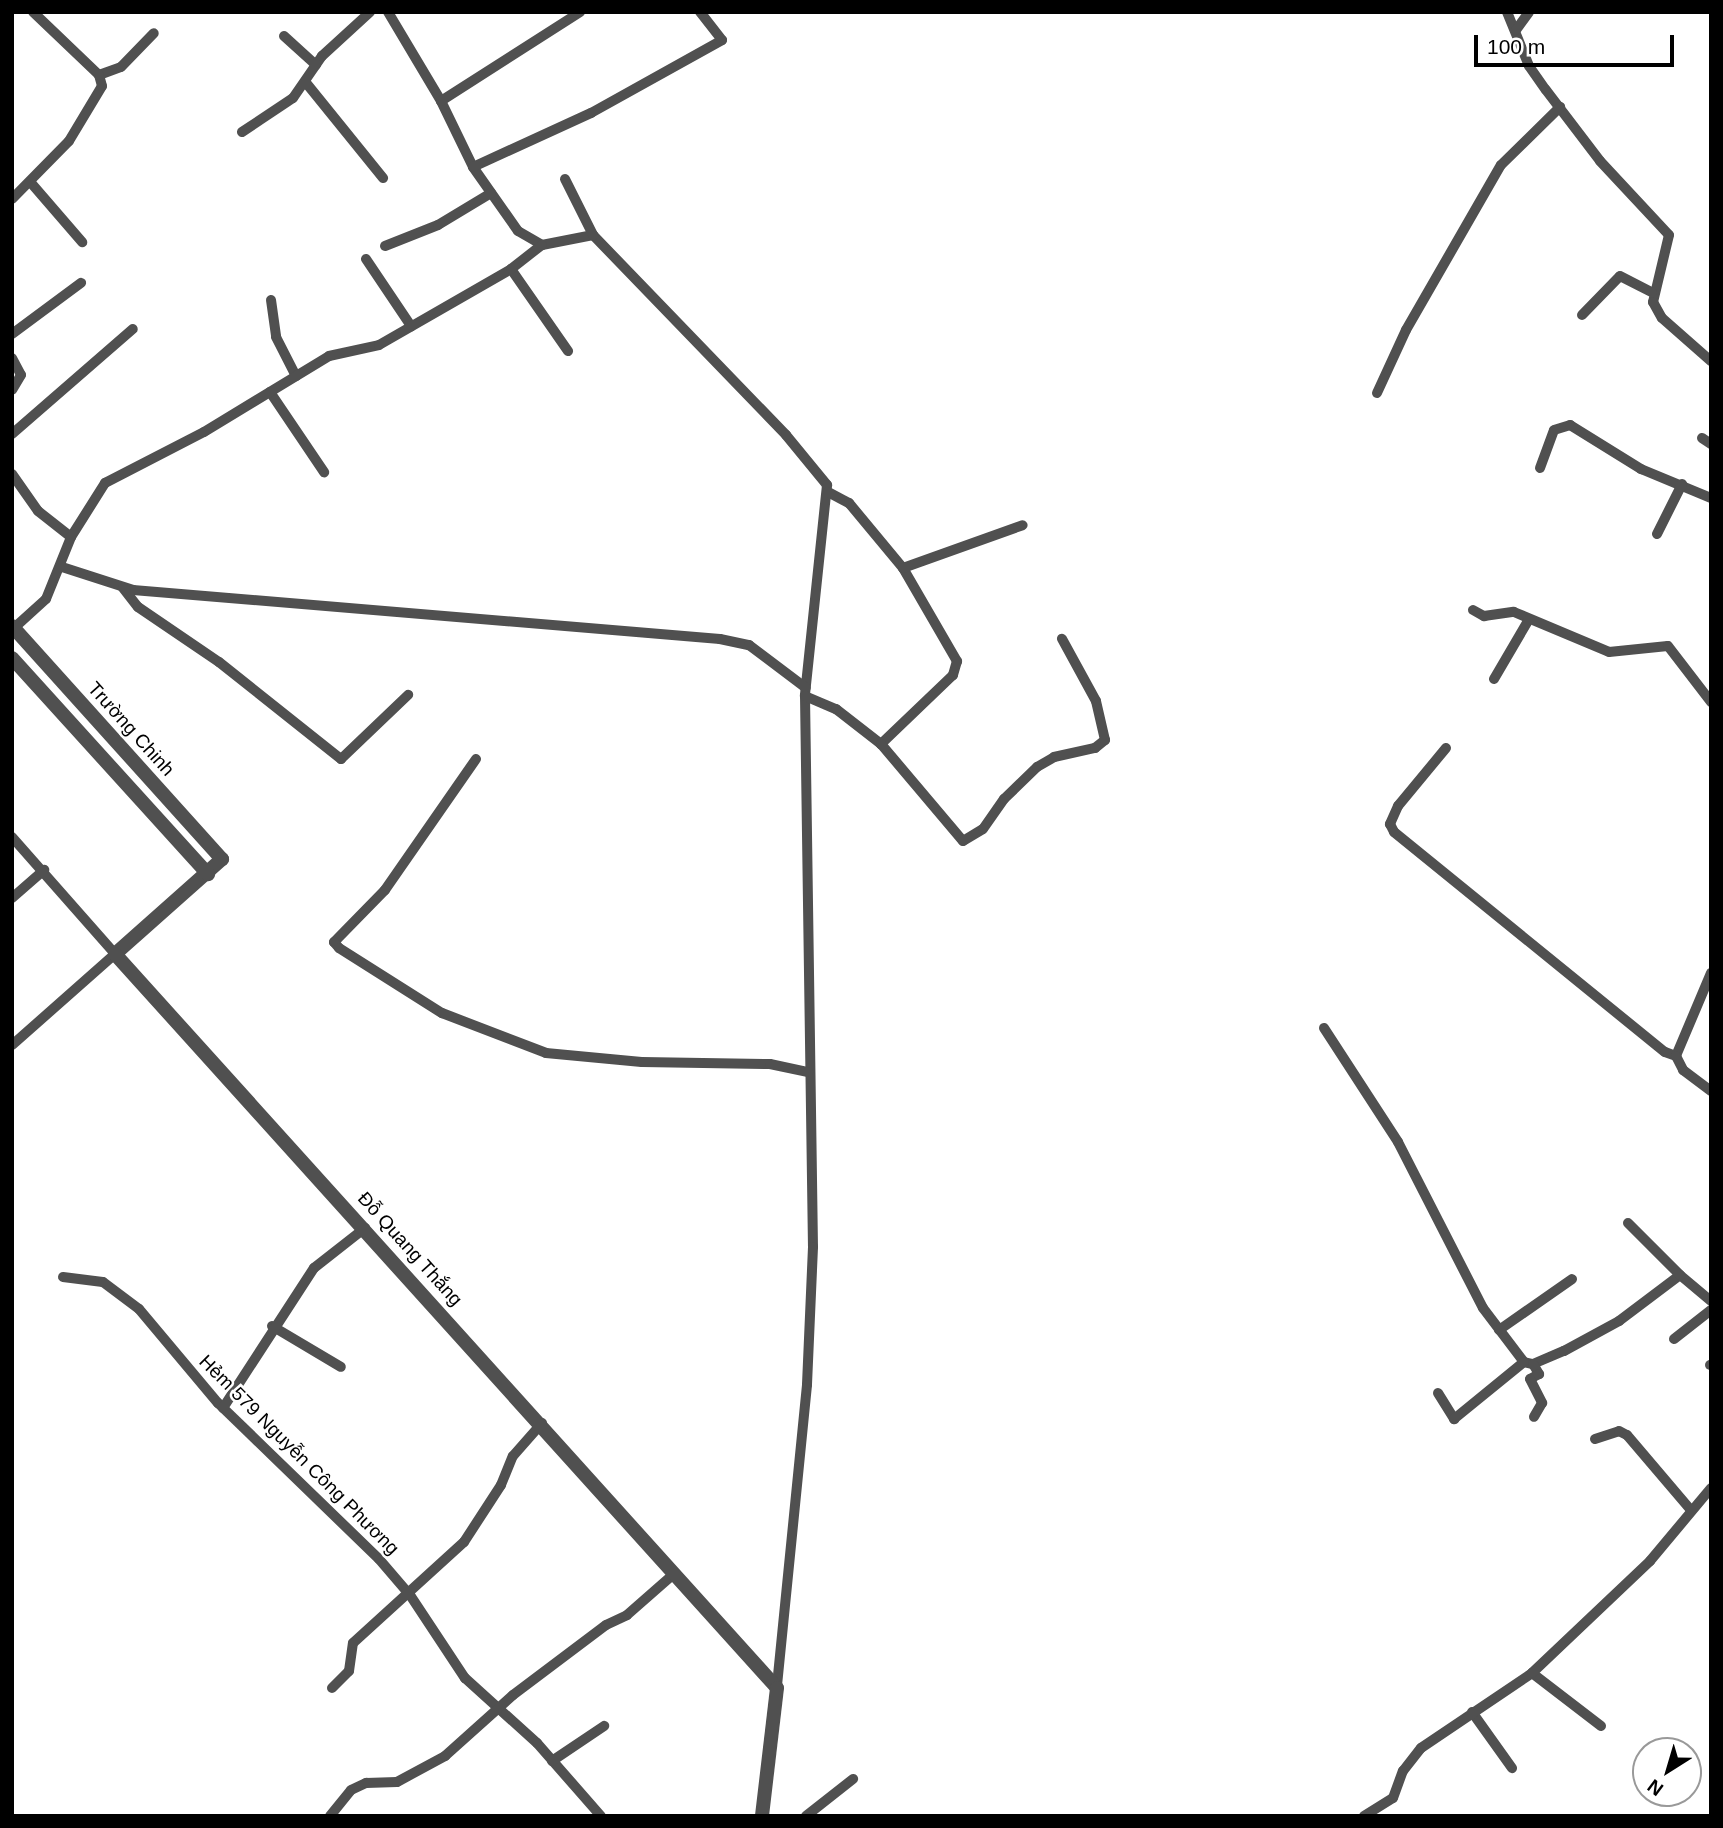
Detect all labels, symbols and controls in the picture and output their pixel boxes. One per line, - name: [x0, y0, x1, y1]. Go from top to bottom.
- scale bar: [1478, 21, 1678, 65]
- text: 100 m: [1487, 35, 1545, 58]
- street label: Trường Chinh: [83, 677, 179, 781]
- street label: Đỗ Quang Thắng: [353, 1187, 467, 1311]
- street label: Hẻm 579 Nguyễn Công Phương: [194, 1350, 404, 1560]
- north arrow: [1632, 1737, 1702, 1807]
- text: N: [1643, 1775, 1667, 1800]

